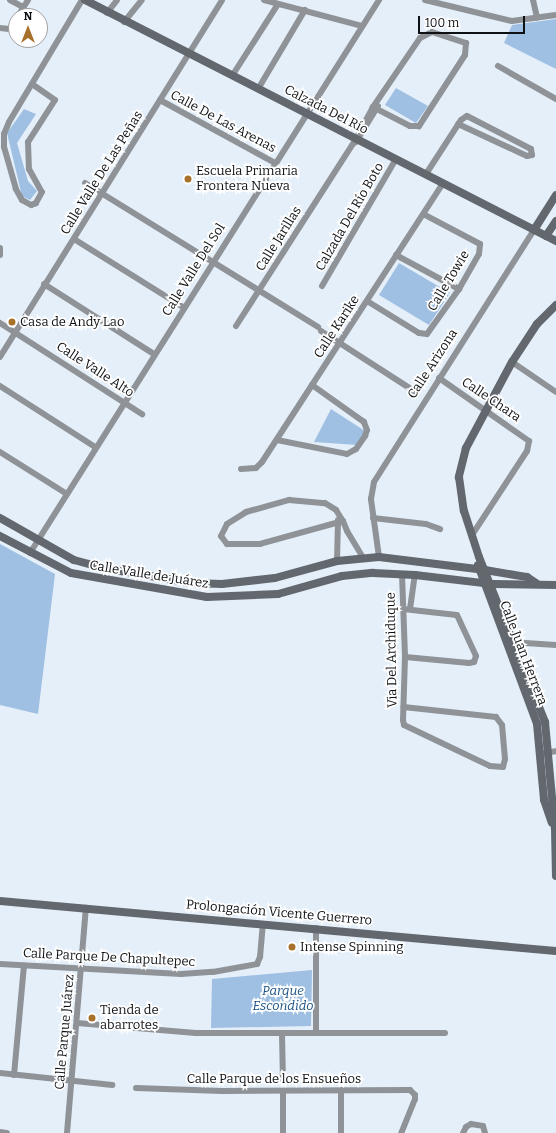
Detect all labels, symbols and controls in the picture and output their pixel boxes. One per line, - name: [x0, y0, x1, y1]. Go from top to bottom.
- north arrow: [8, 8, 48, 48]
- scale bar: [420, 8, 527, 34]
- text: N: [24, 10, 32, 23]
- text: 100 m: [425, 16, 459, 30]
- street label: Calzada Del Río: [281, 82, 371, 138]
- street label: Calle De Las Arenas: [168, 88, 278, 156]
- street label: Calle Valle De Las Peñas: [58, 108, 146, 238]
- street label: Calzada Del Río Boto: [313, 160, 387, 274]
- place label: Escuela Primaria Frontera Nueva: [196, 164, 298, 195]
- marker: Escuela Primaria Frontera Nueva: [183, 174, 193, 184]
- street label: Calle Jarillas: [253, 204, 305, 274]
- street label: Calle Valle Del Sol: [159, 221, 229, 319]
- street label: Calle Towie: [425, 248, 473, 314]
- street label: Calle Karike: [311, 293, 363, 361]
- place label: Casa de Andy Lao: [20, 314, 124, 330]
- marker: Casa de Andy Lao: [7, 317, 17, 327]
- street label: Calle Arizona: [405, 326, 461, 402]
- street label: Calle Valle Alto: [53, 339, 137, 401]
- street label: Calle Chara: [458, 374, 524, 426]
- street label: Calle Valle de Juárez: [88, 558, 210, 592]
- street label: Via Del Archiduque: [383, 592, 401, 708]
- street label: Calle Juan Herrera: [496, 599, 550, 707]
- street label: Prolongación Vicente Guerrero: [185, 897, 373, 929]
- place label: Intense Spinning: [300, 939, 403, 955]
- marker: Intense Spinning: [287, 942, 297, 952]
- street label: Calle Parque De Chapultepec: [22, 946, 196, 970]
- street label: Calle Parque Juárez: [52, 974, 78, 1090]
- park label: Parque Escondido: [252, 984, 314, 1015]
- place label: Tienda de abarrotes: [100, 1003, 159, 1034]
- marker: Tienda de abarrotes: [87, 1013, 97, 1023]
- street label: Calle Parque de los Ensueños: [187, 1071, 361, 1087]

